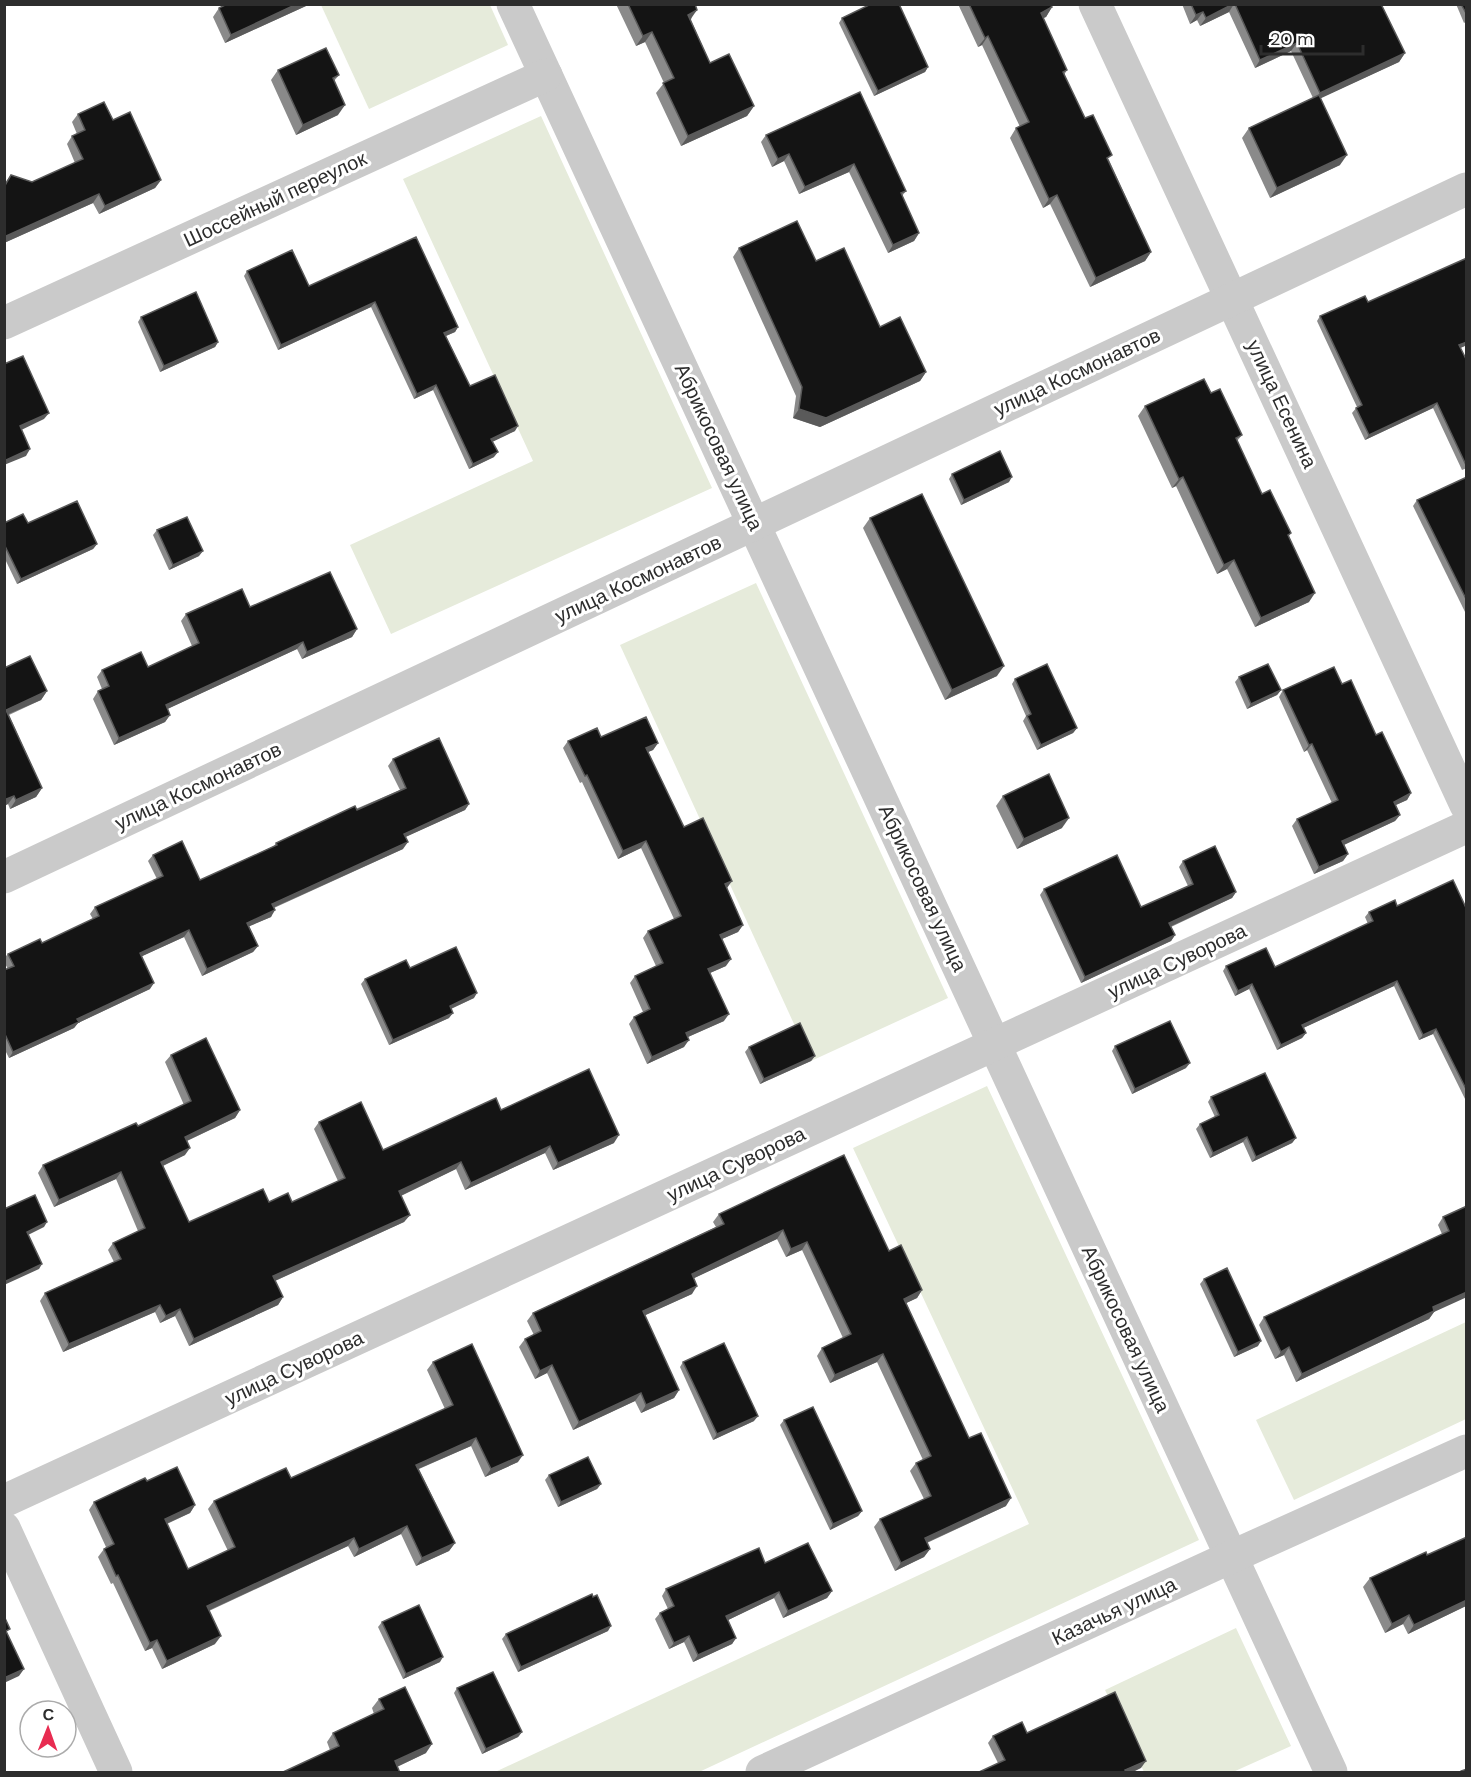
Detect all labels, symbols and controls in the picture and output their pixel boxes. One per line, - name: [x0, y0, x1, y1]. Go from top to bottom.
- scale bar: [1261, 18, 1363, 56]
- text: 20 m: [1270, 27, 1313, 51]
- street label: Шоссейный переулок: [179, 145, 371, 253]
- street label: улица Космонавтов: [989, 322, 1165, 422]
- street label: улица Есенина: [1241, 336, 1324, 473]
- street label: Абрикосовая улица: [669, 359, 769, 535]
- street label: улица Космонавтов: [550, 529, 726, 629]
- street label: улица Космонавтов: [110, 736, 286, 836]
- street label: Абрикосовая улица: [873, 800, 973, 976]
- street label: улица Суворова: [1104, 917, 1251, 1004]
- street label: улица Суворова: [663, 1120, 810, 1207]
- street label: Абрикосовая улица: [1076, 1241, 1176, 1417]
- street label: улица Суворова: [221, 1324, 368, 1411]
- street label: Казачья улица: [1048, 1570, 1181, 1651]
- north arrow: [18, 1699, 78, 1759]
- text: С: [42, 1704, 55, 1725]

